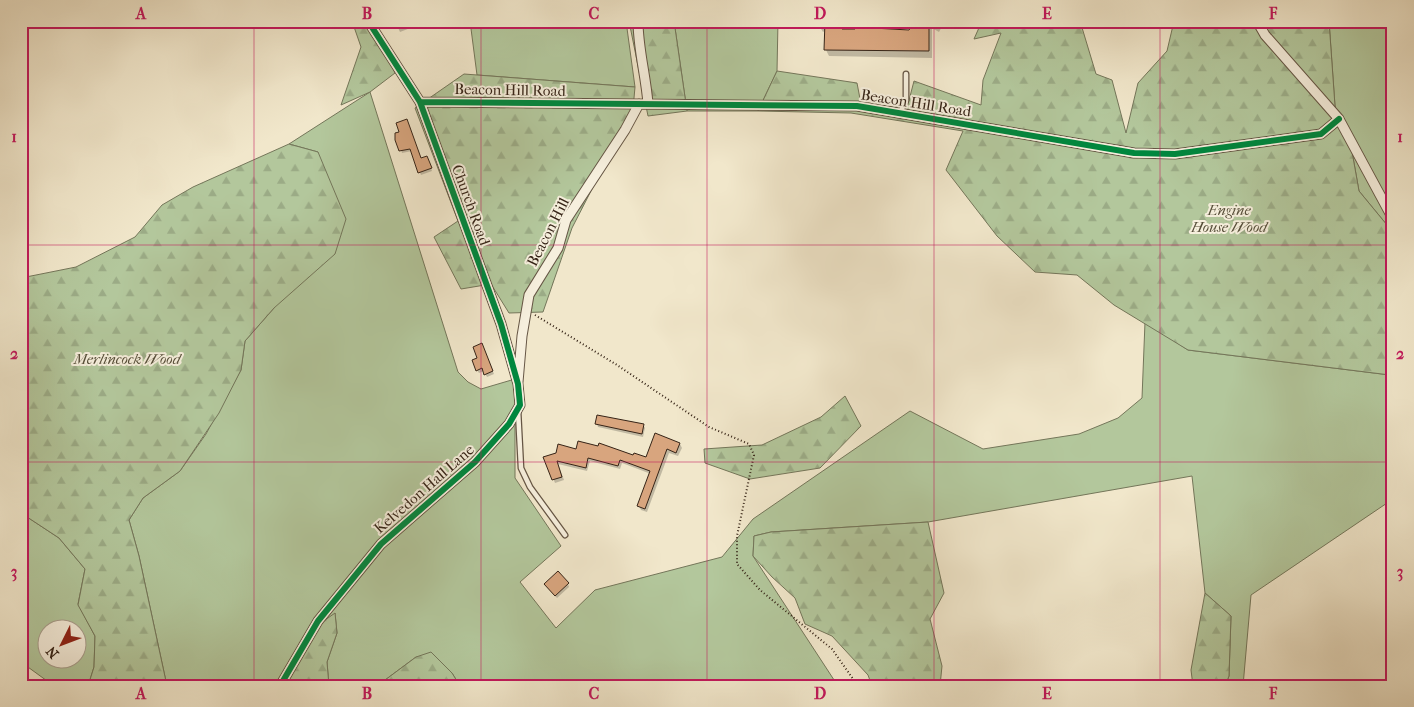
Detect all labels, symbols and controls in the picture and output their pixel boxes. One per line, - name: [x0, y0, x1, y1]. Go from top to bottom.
- text: A: [135, 4, 147, 23]
- text: B: [362, 4, 372, 23]
- text: C: [589, 4, 600, 23]
- text: D: [814, 4, 826, 23]
- text: E: [1042, 4, 1052, 23]
- text: F: [1268, 4, 1278, 23]
- street label: Beacon Hill Road: [454, 80, 567, 100]
- street label: Beacon Hill Road: [860, 85, 973, 121]
- text: 1: [11, 127, 17, 146]
- text: 1: [1397, 127, 1403, 146]
- street label: Church Road: [448, 162, 494, 249]
- street label: Beacon Hill: [523, 195, 573, 269]
- park label: Engine House Wood: [1190, 201, 1269, 236]
- text: 2: [10, 344, 18, 363]
- text: 2: [1396, 344, 1404, 363]
- park label: Merlincock Wood: [73, 350, 183, 368]
- street label: Kelvedon Hall Lane: [370, 440, 478, 537]
- text: 3: [11, 562, 17, 582]
- text: 3: [1397, 562, 1403, 582]
- north arrow: [38, 620, 88, 670]
- text: N: [43, 642, 63, 662]
- text: A: [135, 684, 147, 703]
- text: B: [362, 684, 372, 703]
- text: C: [589, 684, 600, 703]
- text: D: [814, 684, 826, 703]
- text: E: [1042, 684, 1052, 703]
- text: F: [1268, 684, 1278, 703]

